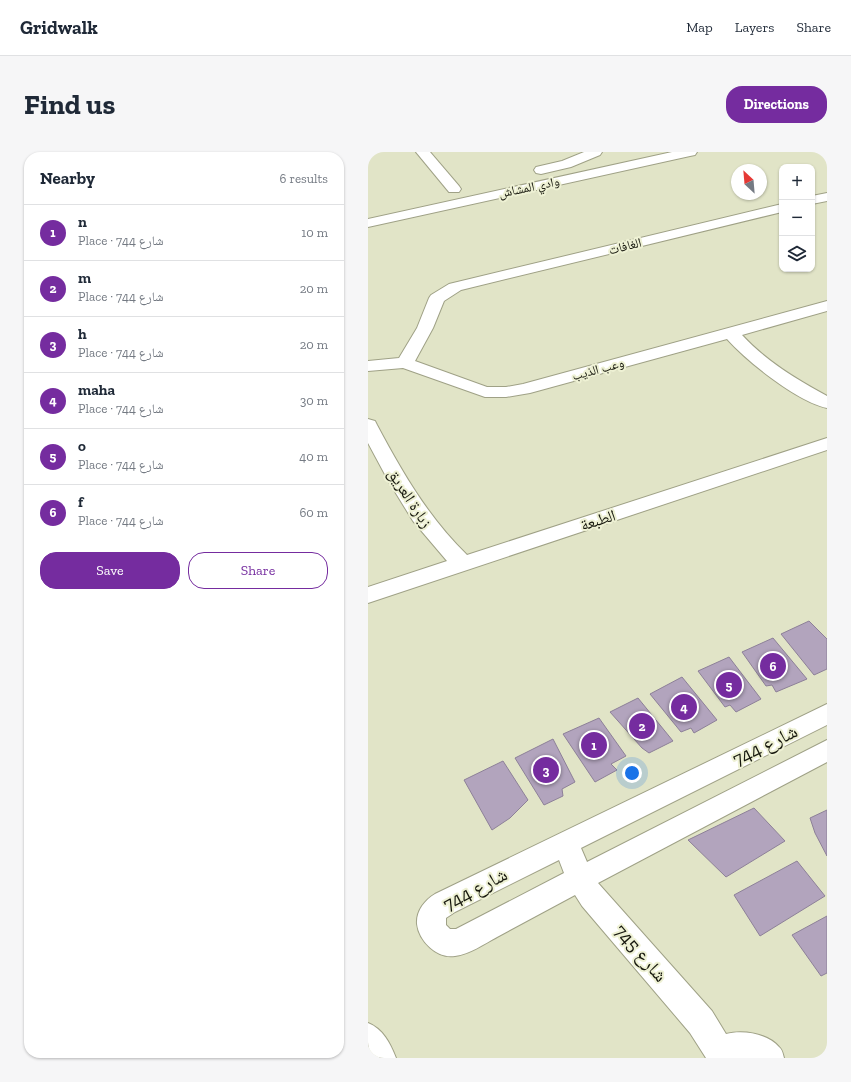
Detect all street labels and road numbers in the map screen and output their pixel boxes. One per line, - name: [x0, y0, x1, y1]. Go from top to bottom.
- street label: وادي المشاش: [497, 173, 561, 204]
- street label: الغافات: [607, 235, 643, 257]
- street label: وعب الذيب: [570, 355, 626, 384]
- street label: زبارة العريق: [383, 465, 436, 532]
- street label: الطبعة: [578, 505, 618, 535]
- street label: شارع 744: [729, 719, 801, 771]
- street label: شارع 744: [439, 863, 511, 915]
- street label: شارع 745: [610, 919, 672, 987]

